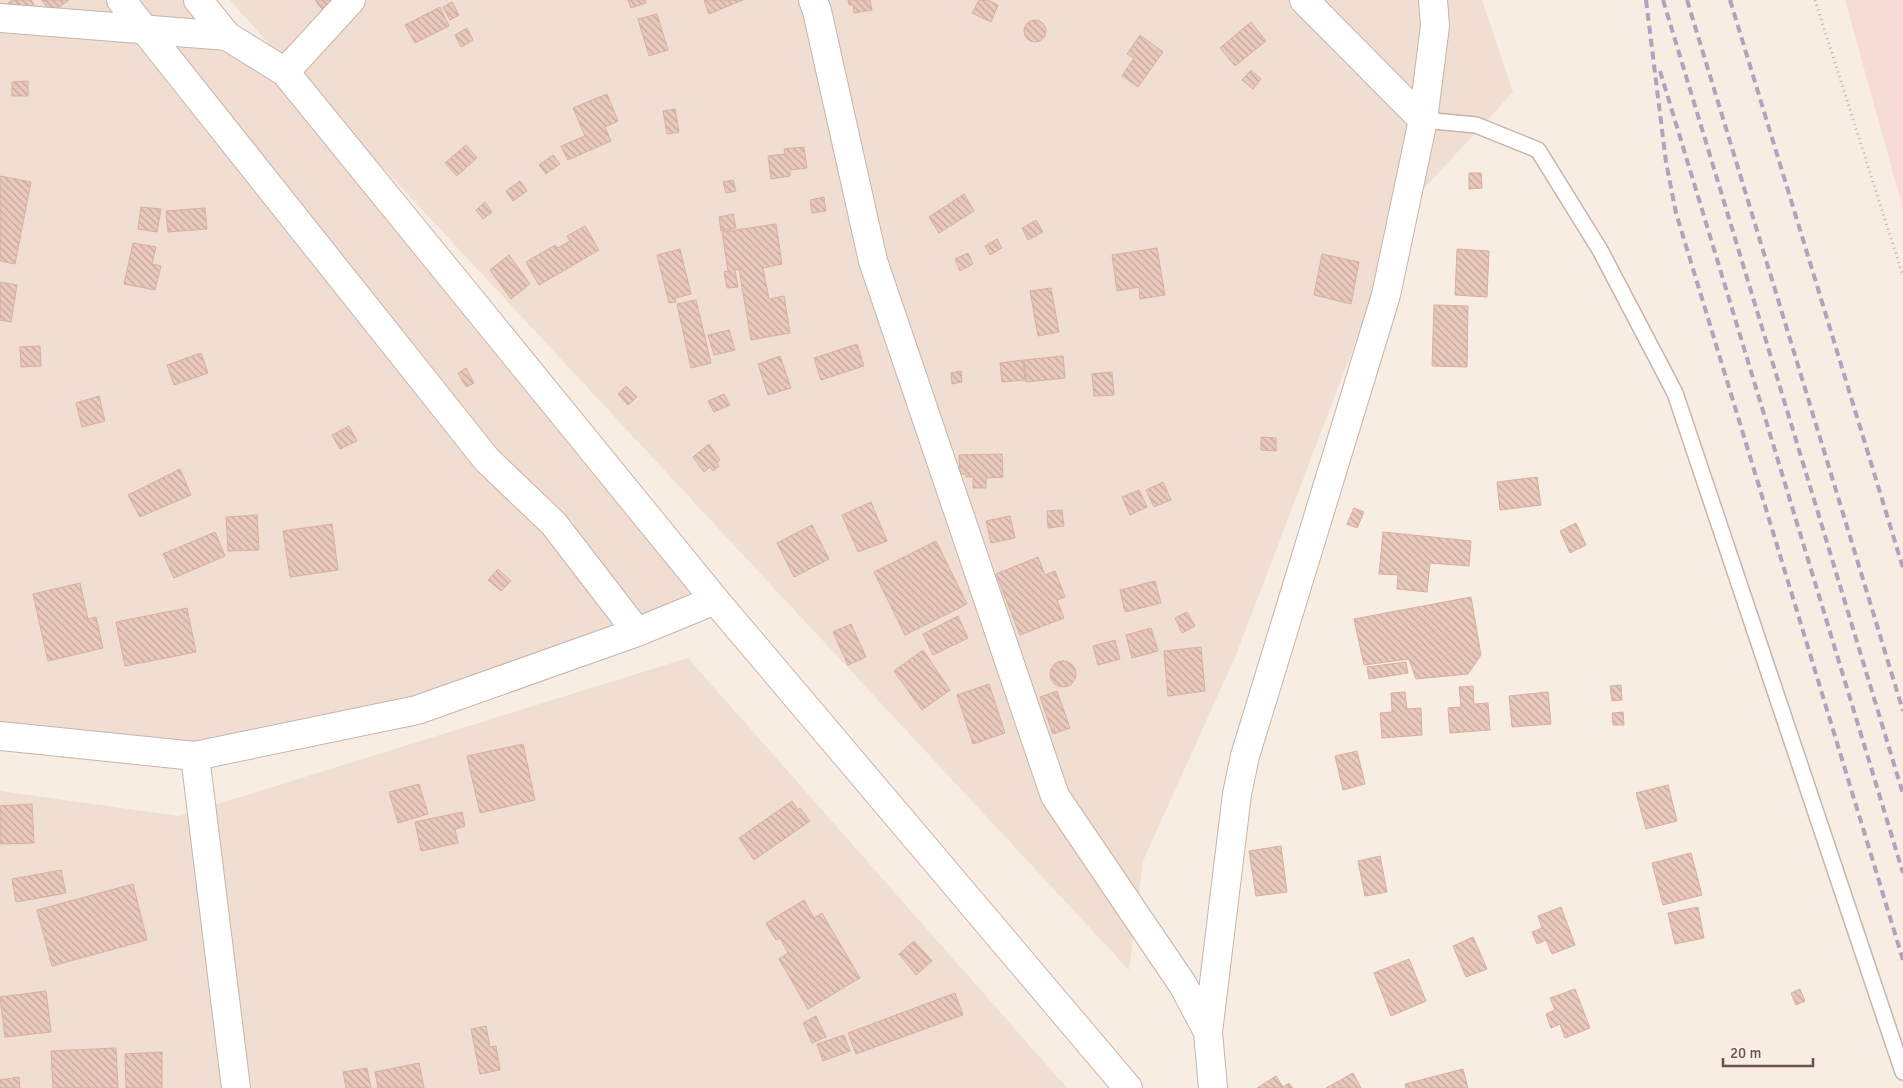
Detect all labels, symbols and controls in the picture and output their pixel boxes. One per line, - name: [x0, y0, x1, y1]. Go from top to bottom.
- scale bar: [1723, 1036, 1813, 1068]
- text: 20 m: [1730, 1044, 1761, 1062]

